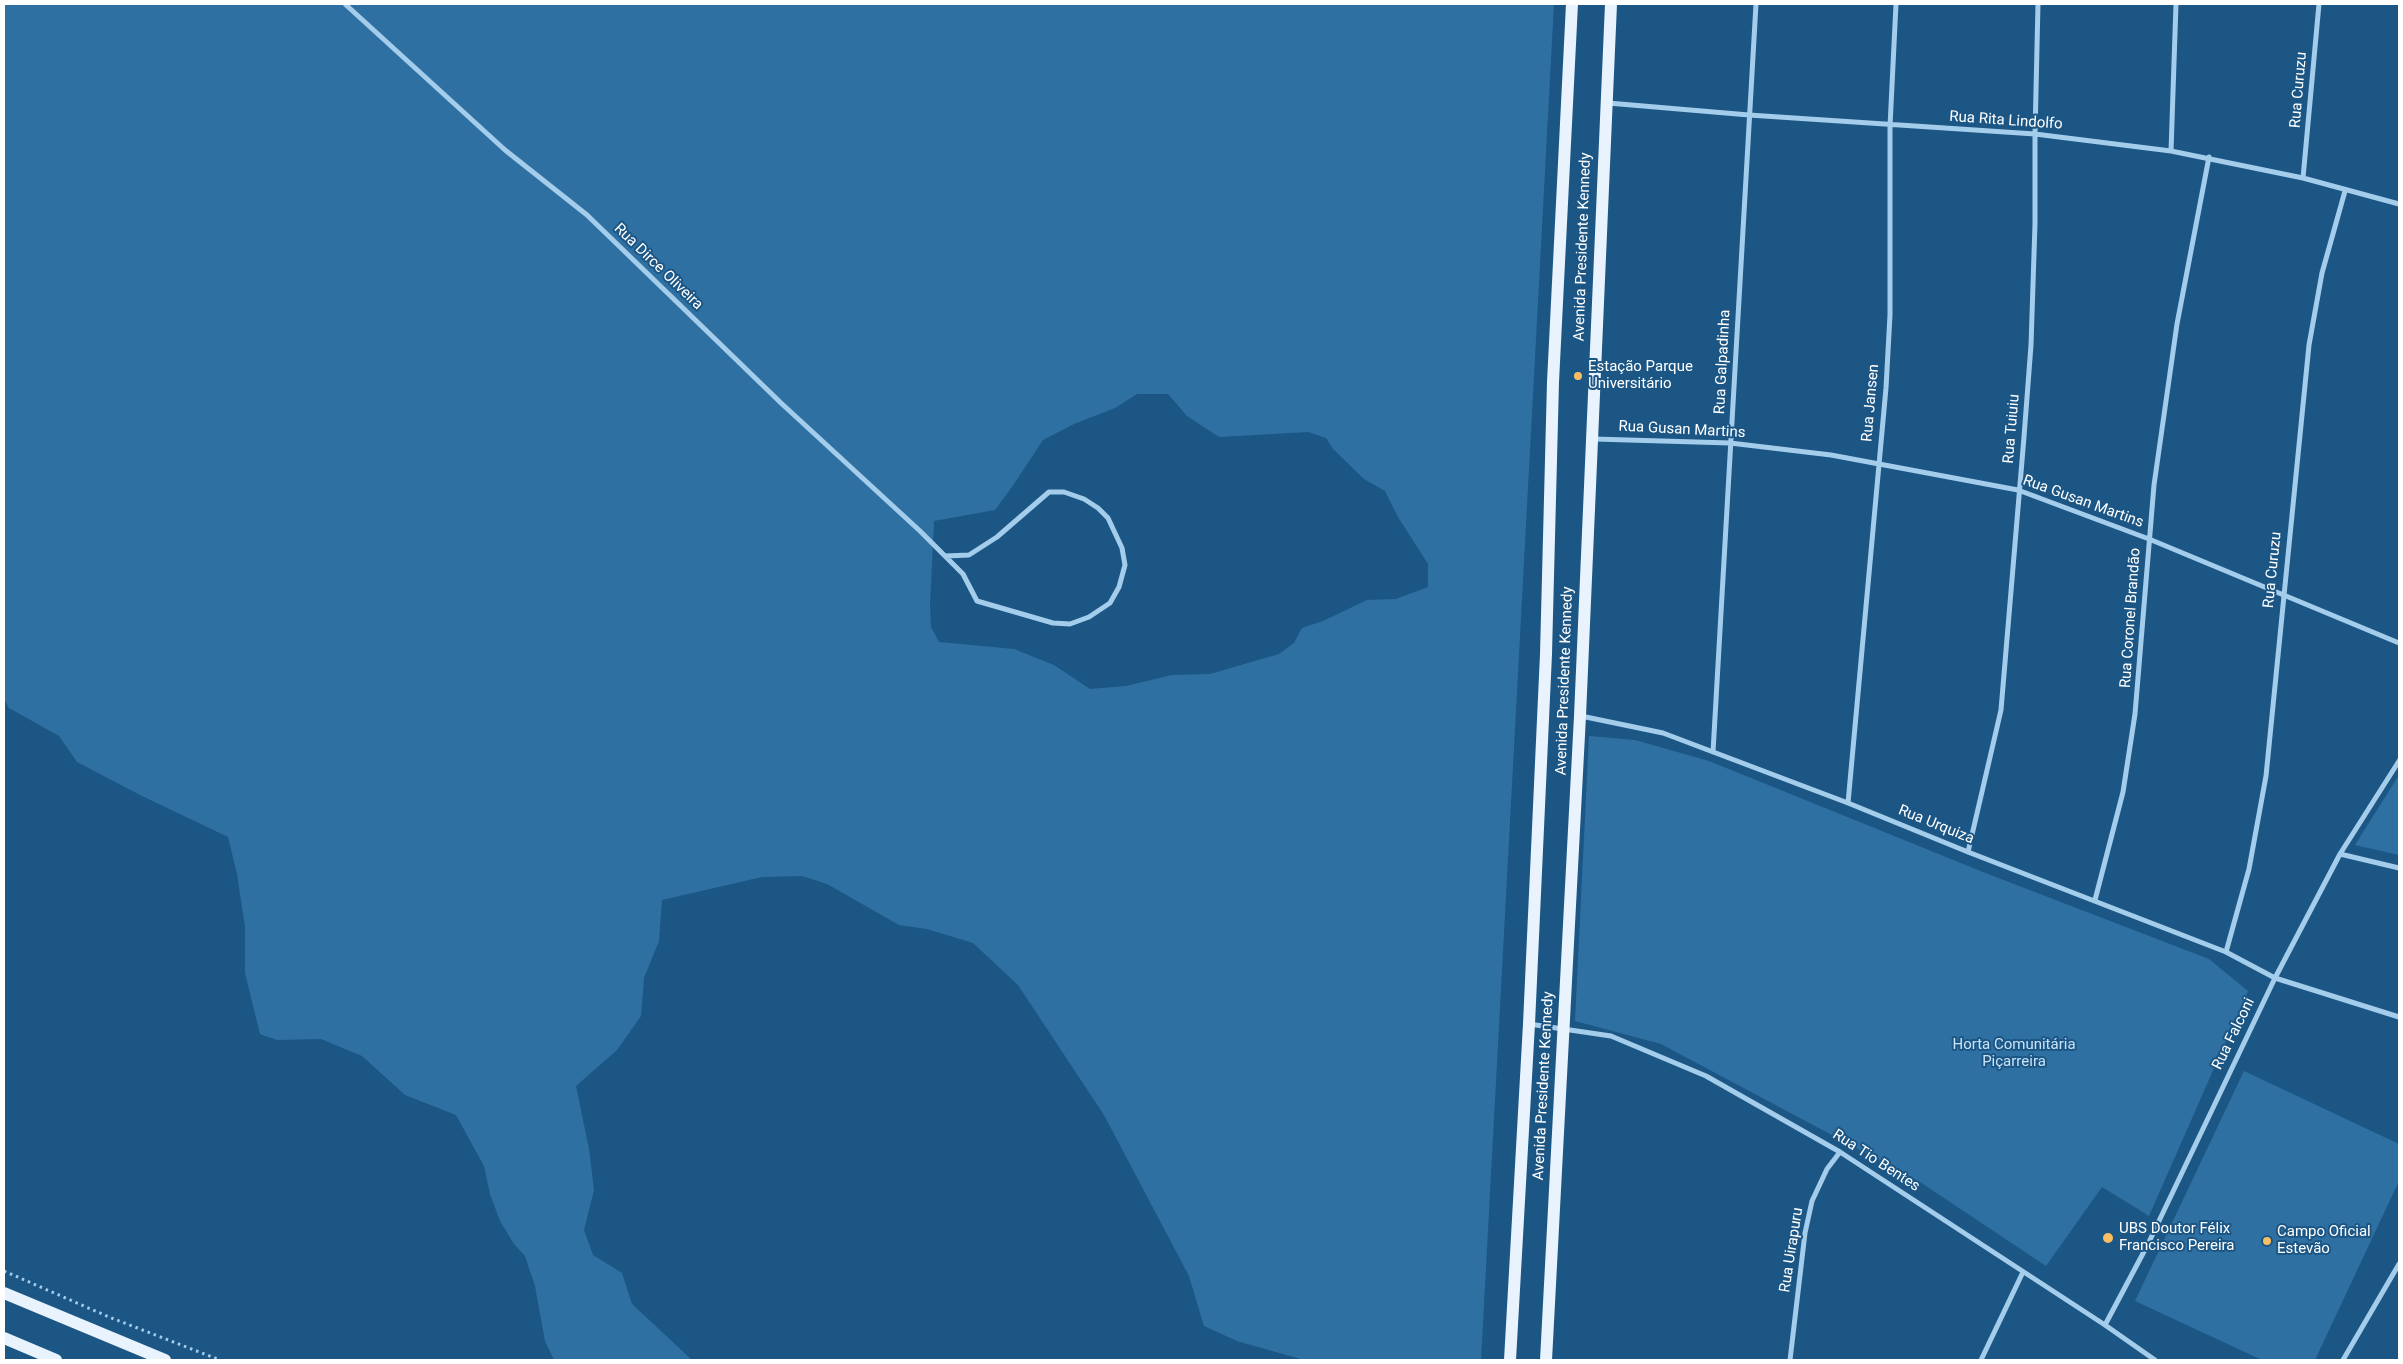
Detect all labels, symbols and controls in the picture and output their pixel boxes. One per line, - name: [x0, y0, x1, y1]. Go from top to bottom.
- street label: Rua Curuzu: [2287, 51, 2311, 129]
- street label: Rua Rita Lindolfo: [1949, 108, 2063, 134]
- street label: Avenida Presidente Kennedy: [1571, 152, 1595, 342]
- street label: Rua Dirce Oliveira: [610, 220, 706, 314]
- street label: Rua Galpadinha: [1711, 309, 1735, 415]
- place label: Estação Parque Universitário: [1588, 358, 1693, 393]
- street label: Rua Jansen: [1859, 363, 1883, 443]
- marker: Estação Parque Universitário: [1572, 370, 1584, 382]
- street label: Rua Tuiuiu: [2000, 393, 2024, 465]
- street label: Rua Gusan Martins: [1618, 418, 1746, 442]
- street label: Rua Gusan Martins: [2020, 472, 2146, 532]
- street label: Rua Curuzu: [2260, 531, 2286, 609]
- street label: Rua Coronel Brandão: [2117, 547, 2145, 689]
- street label: Avenida Presidente Kennedy: [1553, 586, 1577, 776]
- street label: Rua Urquiza: [1895, 802, 1977, 848]
- street label: Avenida Presidente Kennedy: [1530, 991, 1558, 1181]
- street label: Rua Falconi: [2209, 995, 2259, 1073]
- park label: Horta Comunitária Piçarreira: [1952, 1036, 2076, 1071]
- street label: Rua Tio Bentes: [1829, 1126, 1923, 1196]
- street label: Rua Uirapuru: [1776, 1206, 1808, 1294]
- place label: UBS Doutor Félix Francisco Pereira: [2119, 1220, 2235, 1255]
- place label: Campo Oficial Estevão: [2277, 1223, 2371, 1258]
- marker: UBS Doutor Félix Francisco Pereira: [2101, 1231, 2115, 1245]
- marker: Campo Oficial Estevão: [2261, 1235, 2273, 1247]

